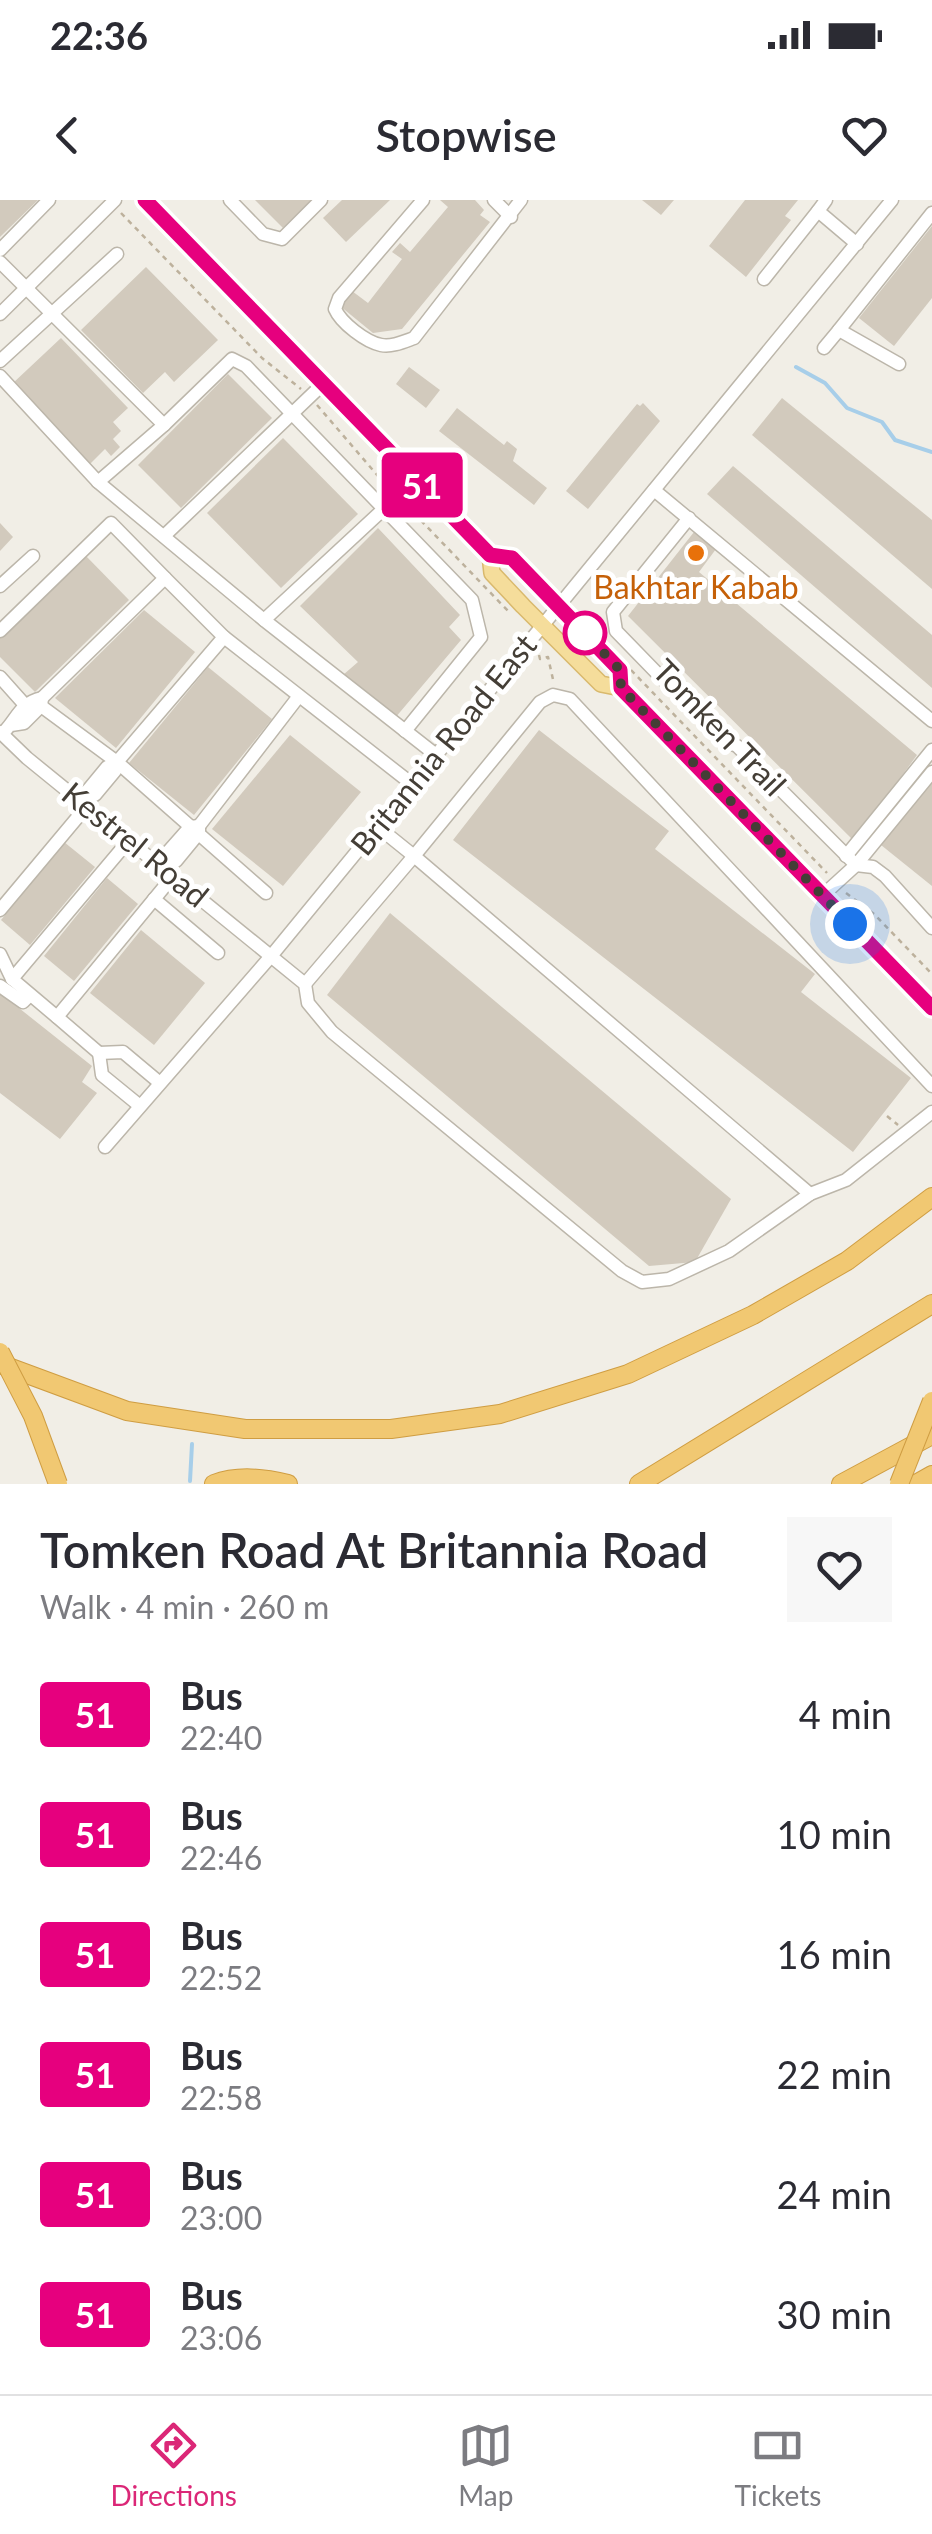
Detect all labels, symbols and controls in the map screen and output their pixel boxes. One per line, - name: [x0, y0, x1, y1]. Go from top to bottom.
- text: 22:36: [50, 12, 148, 58]
- icon: back: [40, 108, 95, 163]
- text: Stopwise: [375, 108, 557, 162]
- icon: heart: [837, 108, 892, 163]
- line badge: 51: [377, 452, 467, 518]
- text: 51: [402, 464, 442, 506]
- marker: Bakhtar Kabab: [685, 542, 707, 564]
- place label: Bakhtar Kabab: [593, 567, 799, 606]
- unlabelled marker: [564, 612, 606, 654]
- street label: Britannia Road East: [342, 625, 544, 862]
- street label: Tomken Trail: [645, 651, 795, 803]
- street label: Kestrel Road: [55, 773, 217, 915]
- your location: [825, 899, 875, 949]
- button: heart: [787, 1517, 892, 1622]
- text: Tomken Road At Britannia Road: [40, 1521, 708, 1578]
- text: Walk · 4 min · 260 m: [40, 1587, 329, 1626]
- text: Bus: [180, 1672, 243, 1718]
- text: 4 min: [799, 1691, 892, 1737]
- text: 51: [75, 1693, 115, 1735]
- text: 22:40: [180, 1718, 262, 1757]
- text: Bus: [180, 1792, 243, 1838]
- text: 10 min: [777, 1811, 892, 1857]
- text: 51: [75, 1813, 115, 1855]
- text: 22:46: [180, 1838, 262, 1877]
- text: Bus: [180, 1912, 243, 1958]
- text: 16 min: [777, 1931, 892, 1977]
- text: 51: [75, 1933, 115, 1975]
- text: 22:52: [180, 1958, 262, 1997]
- text: Bus: [180, 2032, 243, 2078]
- text: 22 min: [777, 2051, 892, 2097]
- text: 51: [75, 2053, 115, 2095]
- text: 22:58: [180, 2078, 262, 2117]
- text: Bus: [180, 2152, 243, 2198]
- text: 24 min: [777, 2171, 892, 2217]
- text: 51: [75, 2173, 115, 2215]
- text: 23:00: [180, 2198, 262, 2237]
- text: Bus: [180, 2272, 243, 2318]
- text: 30 min: [777, 2291, 892, 2337]
- text: 51: [75, 2293, 115, 2335]
- text: 23:06: [180, 2318, 262, 2357]
- tab: Directions: [111, 2418, 237, 2512]
- tab: Map: [458, 2418, 513, 2512]
- tab: Tickets: [735, 2418, 821, 2512]

